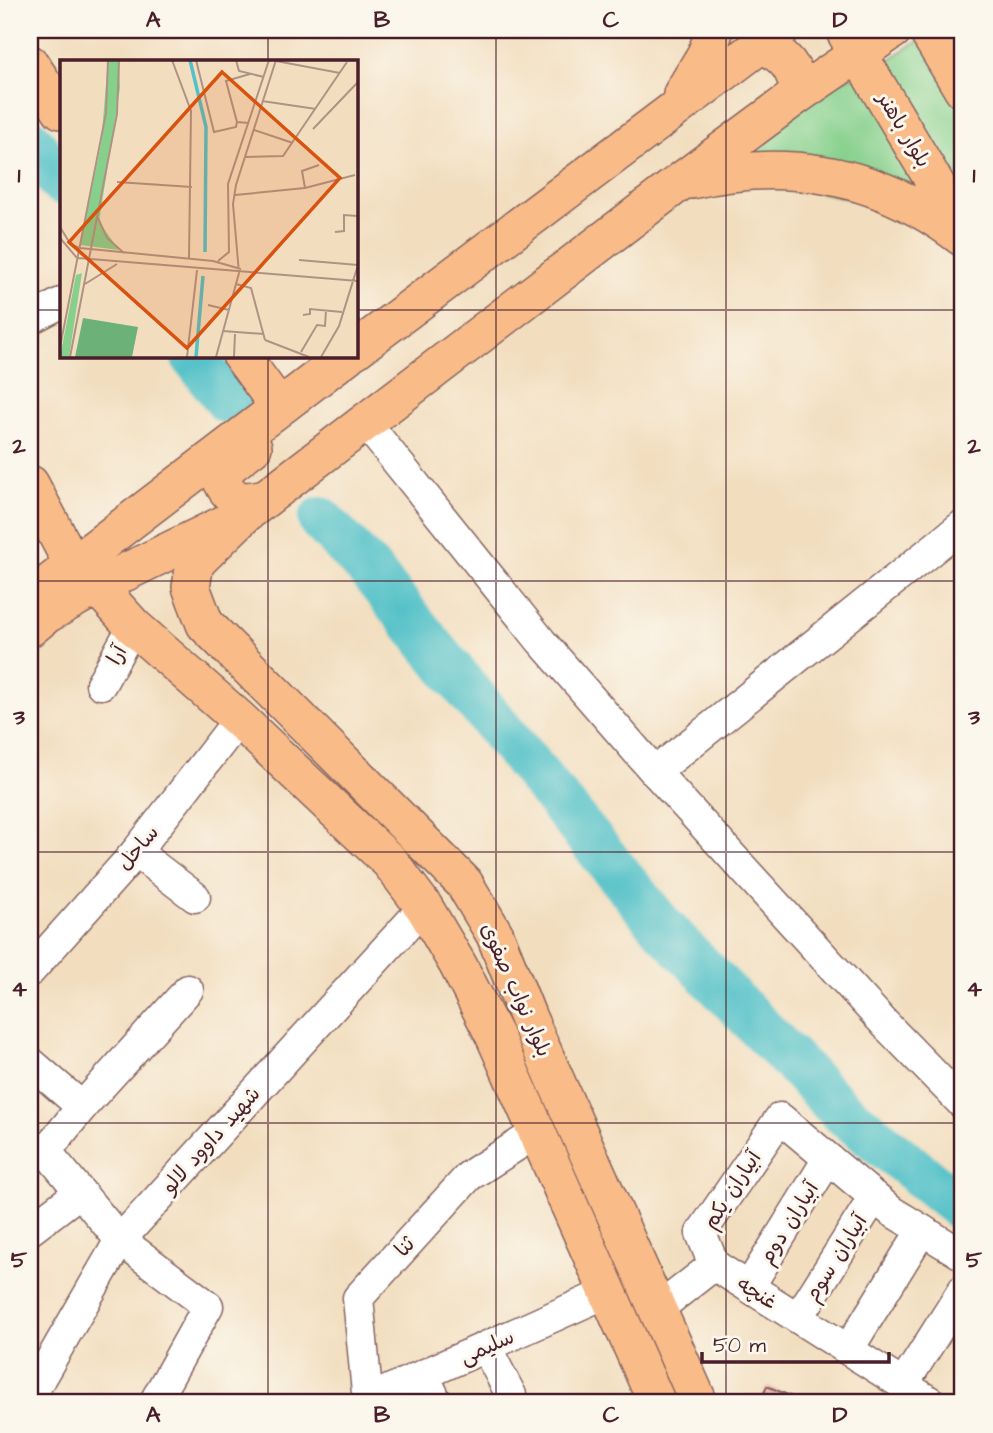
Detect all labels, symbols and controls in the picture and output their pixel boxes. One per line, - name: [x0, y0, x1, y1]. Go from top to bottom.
- text: A: [146, 4, 161, 36]
- text: B: [374, 4, 391, 36]
- text: C: [603, 4, 620, 36]
- text: D: [833, 4, 848, 36]
- inset map: [60, 60, 357, 357]
- street label: بلوار باهنر: [869, 85, 938, 173]
- text: 1: [18, 159, 21, 191]
- text: 1: [973, 159, 976, 191]
- text: 2: [11, 430, 26, 462]
- text: 2: [966, 430, 981, 462]
- street label: آرا: [100, 639, 135, 670]
- text: 3: [12, 701, 25, 733]
- text: 3: [967, 701, 980, 733]
- street label: ساحل: [110, 819, 166, 877]
- street label: بلوار نواب صفوی: [473, 918, 559, 1062]
- text: 4: [11, 973, 27, 1005]
- text: 4: [966, 973, 982, 1005]
- street label: شهید داوود لالو: [154, 1080, 267, 1201]
- street label: آبیاران یکم: [696, 1144, 769, 1235]
- street label: آبیاران دوم: [752, 1175, 827, 1270]
- street label: آبیاران سوم: [798, 1208, 876, 1308]
- street label: ثنا: [388, 1230, 422, 1263]
- text: 5: [11, 1244, 28, 1276]
- text: 5: [966, 1244, 983, 1276]
- street label: غنچه: [731, 1269, 783, 1317]
- scale bar: [702, 1321, 890, 1365]
- street label: سلیمی: [455, 1322, 519, 1372]
- text: 50 m: [713, 1331, 767, 1360]
- text: A: [146, 1399, 161, 1431]
- text: B: [374, 1399, 391, 1431]
- text: C: [603, 1399, 620, 1431]
- text: D: [833, 1399, 848, 1431]

